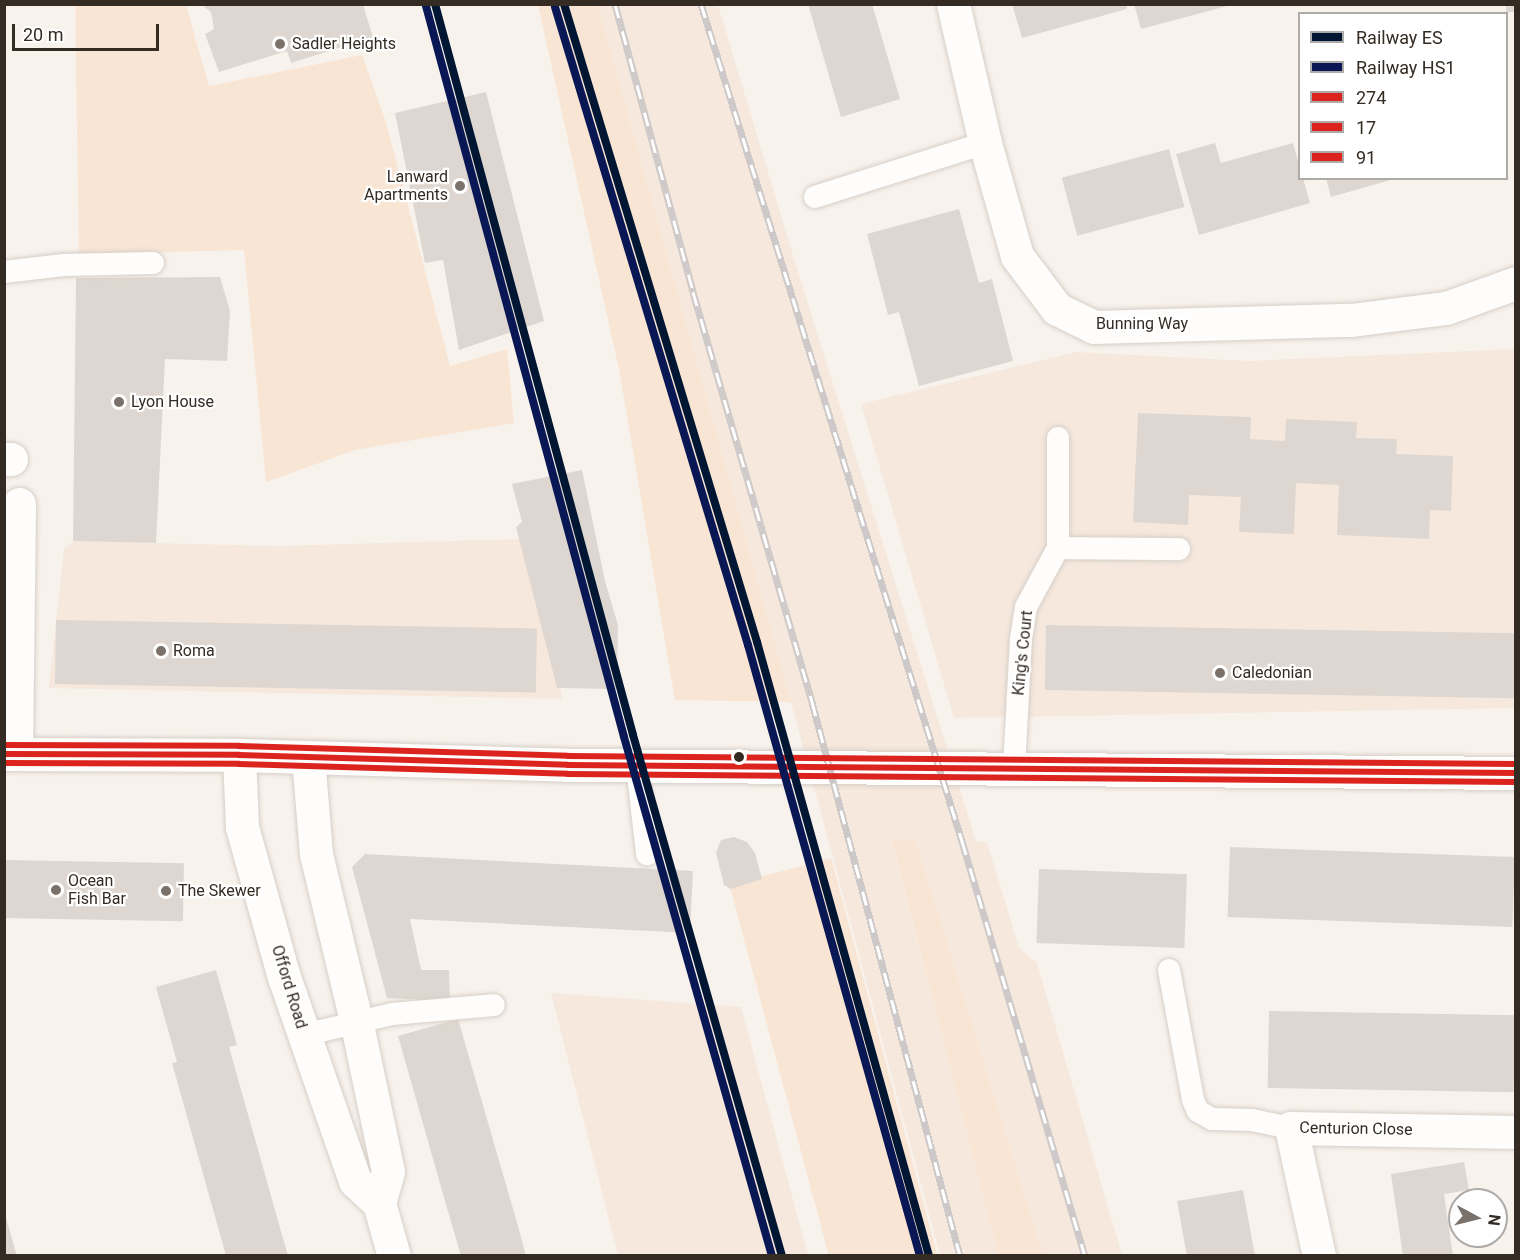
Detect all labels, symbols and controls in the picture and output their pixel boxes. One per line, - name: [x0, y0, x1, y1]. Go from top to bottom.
- scale bar: [15, 12, 162, 50]
- legend: [1298, 12, 1508, 180]
- text: 20 m: [23, 24, 63, 45]
- text: Railway ES: [1356, 27, 1443, 48]
- place label: Sadler Heights: [292, 34, 396, 54]
- marker: Sadler Heights: [273, 37, 287, 51]
- text: Railway HS1: [1356, 57, 1455, 78]
- text: 274: [1356, 87, 1386, 108]
- text: 17: [1356, 117, 1376, 138]
- text: 91: [1356, 147, 1376, 168]
- place label: Lanward Apartments: [364, 167, 448, 205]
- marker: Lanward Apartments: [453, 179, 467, 193]
- street label: Bunning Way: [1096, 314, 1188, 334]
- place label: Lyon House: [131, 392, 214, 412]
- marker: Lyon House: [112, 395, 126, 409]
- street label: King's Court: [1009, 609, 1037, 697]
- place label: Roma: [173, 641, 215, 661]
- marker: Roma: [154, 644, 168, 658]
- place label: Caledonian: [1232, 663, 1312, 683]
- marker: Caledonian: [1213, 666, 1227, 680]
- unlabelled marker: [733, 751, 745, 763]
- place label: Ocean Fish Bar: [68, 871, 126, 909]
- place label: The Skewer: [178, 881, 261, 901]
- marker: Ocean Fish Bar: [49, 883, 63, 897]
- marker: The Skewer: [159, 884, 173, 898]
- street label: Offord Road: [267, 943, 311, 1031]
- street label: Centurion Close: [1299, 1118, 1413, 1140]
- north arrow: [1448, 1188, 1508, 1248]
- text: N: [1484, 1213, 1504, 1227]

